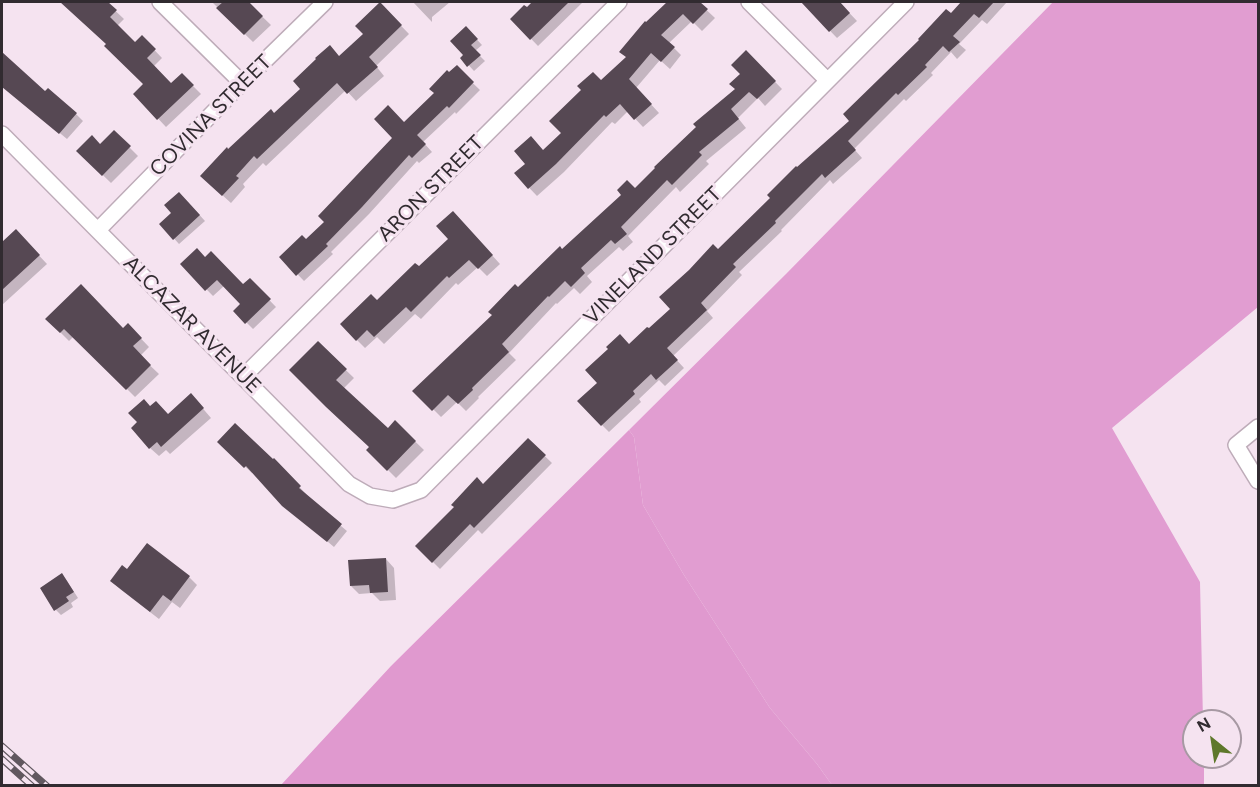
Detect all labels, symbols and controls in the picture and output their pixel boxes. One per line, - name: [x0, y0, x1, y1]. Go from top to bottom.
- street label: COVINA STREET: [145, 50, 277, 182]
- street label: ARON STREET: [373, 131, 489, 247]
- street label: VINELAND STREET: [579, 182, 727, 330]
- street label: ALCAZAR AVENUE: [118, 251, 266, 399]
- north arrow: [1182, 709, 1242, 769]
- text: N: [1194, 713, 1214, 736]

